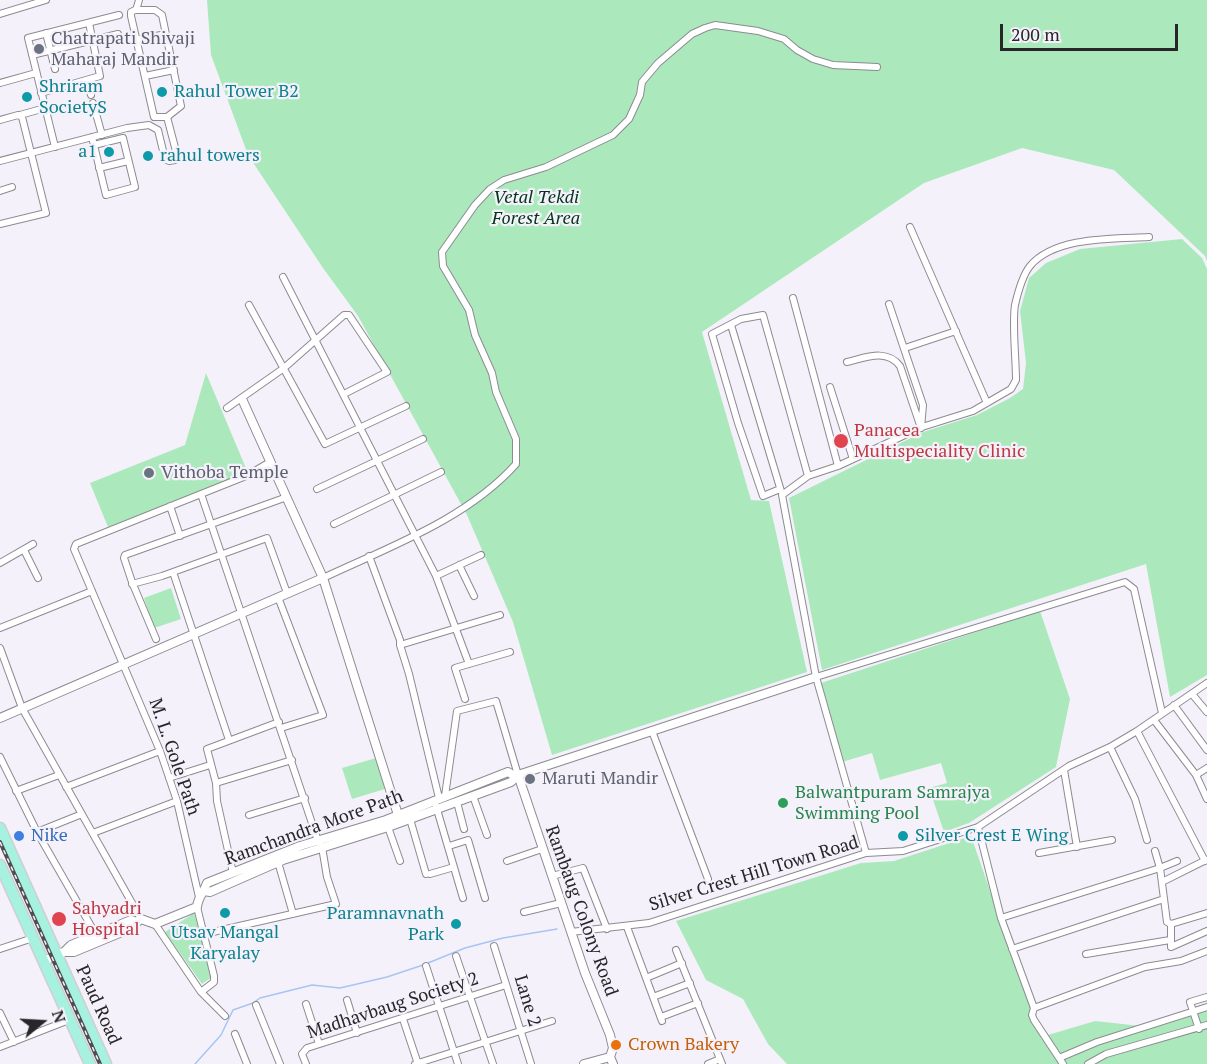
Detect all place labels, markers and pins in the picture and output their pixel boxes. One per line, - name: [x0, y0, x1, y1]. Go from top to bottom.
- place label: Chatrapati Shivaji Maharaj Mandir: [51, 28, 195, 70]
- marker: Chatrapati Shivaji Maharaj Mandir: [32, 42, 46, 56]
- place label: Shriram SocietyS: [39, 76, 107, 118]
- place label: Rahul Tower B2: [174, 81, 299, 103]
- marker: Rahul Tower B2: [155, 85, 169, 99]
- marker: Shriram SocietyS: [20, 90, 34, 104]
- place label: a1: [78, 141, 97, 163]
- marker: a1: [102, 145, 116, 159]
- place label: rahul towers: [160, 145, 260, 167]
- marker: rahul towers: [141, 149, 155, 163]
- place label: Panacea Multispeciality Clinic: [854, 420, 1025, 462]
- marker: Panacea Multispeciality Clinic: [832, 432, 850, 450]
- place label: Vithoba Temple: [161, 462, 288, 484]
- marker: Vithoba Temple: [142, 466, 156, 480]
- place label: Maruti Mandir: [542, 768, 658, 790]
- marker: Maruti Mandir: [523, 772, 537, 786]
- place label: Balwantpuram Samrajya Swimming Pool: [795, 782, 990, 824]
- marker: Balwantpuram Samrajya Swimming Pool: [776, 796, 790, 810]
- place label: Nike: [31, 825, 68, 847]
- place label: Silver Crest E Wing: [915, 825, 1068, 847]
- marker: Nike: [12, 829, 26, 843]
- marker: Silver Crest E Wing: [896, 829, 910, 843]
- place label: Sahyadri Hospital: [72, 898, 142, 940]
- place label: Paramnavnath Park: [327, 903, 444, 946]
- marker: Utsav Mangal Karyalay: [218, 906, 232, 920]
- marker: Sahyadri Hospital: [50, 910, 68, 928]
- marker: Paramnavnath Park: [449, 917, 463, 931]
- place label: Utsav Mangal Karyalay: [171, 922, 279, 964]
- place label: Crown Bakery: [628, 1034, 739, 1056]
- marker: Crown Bakery: [609, 1038, 623, 1052]

